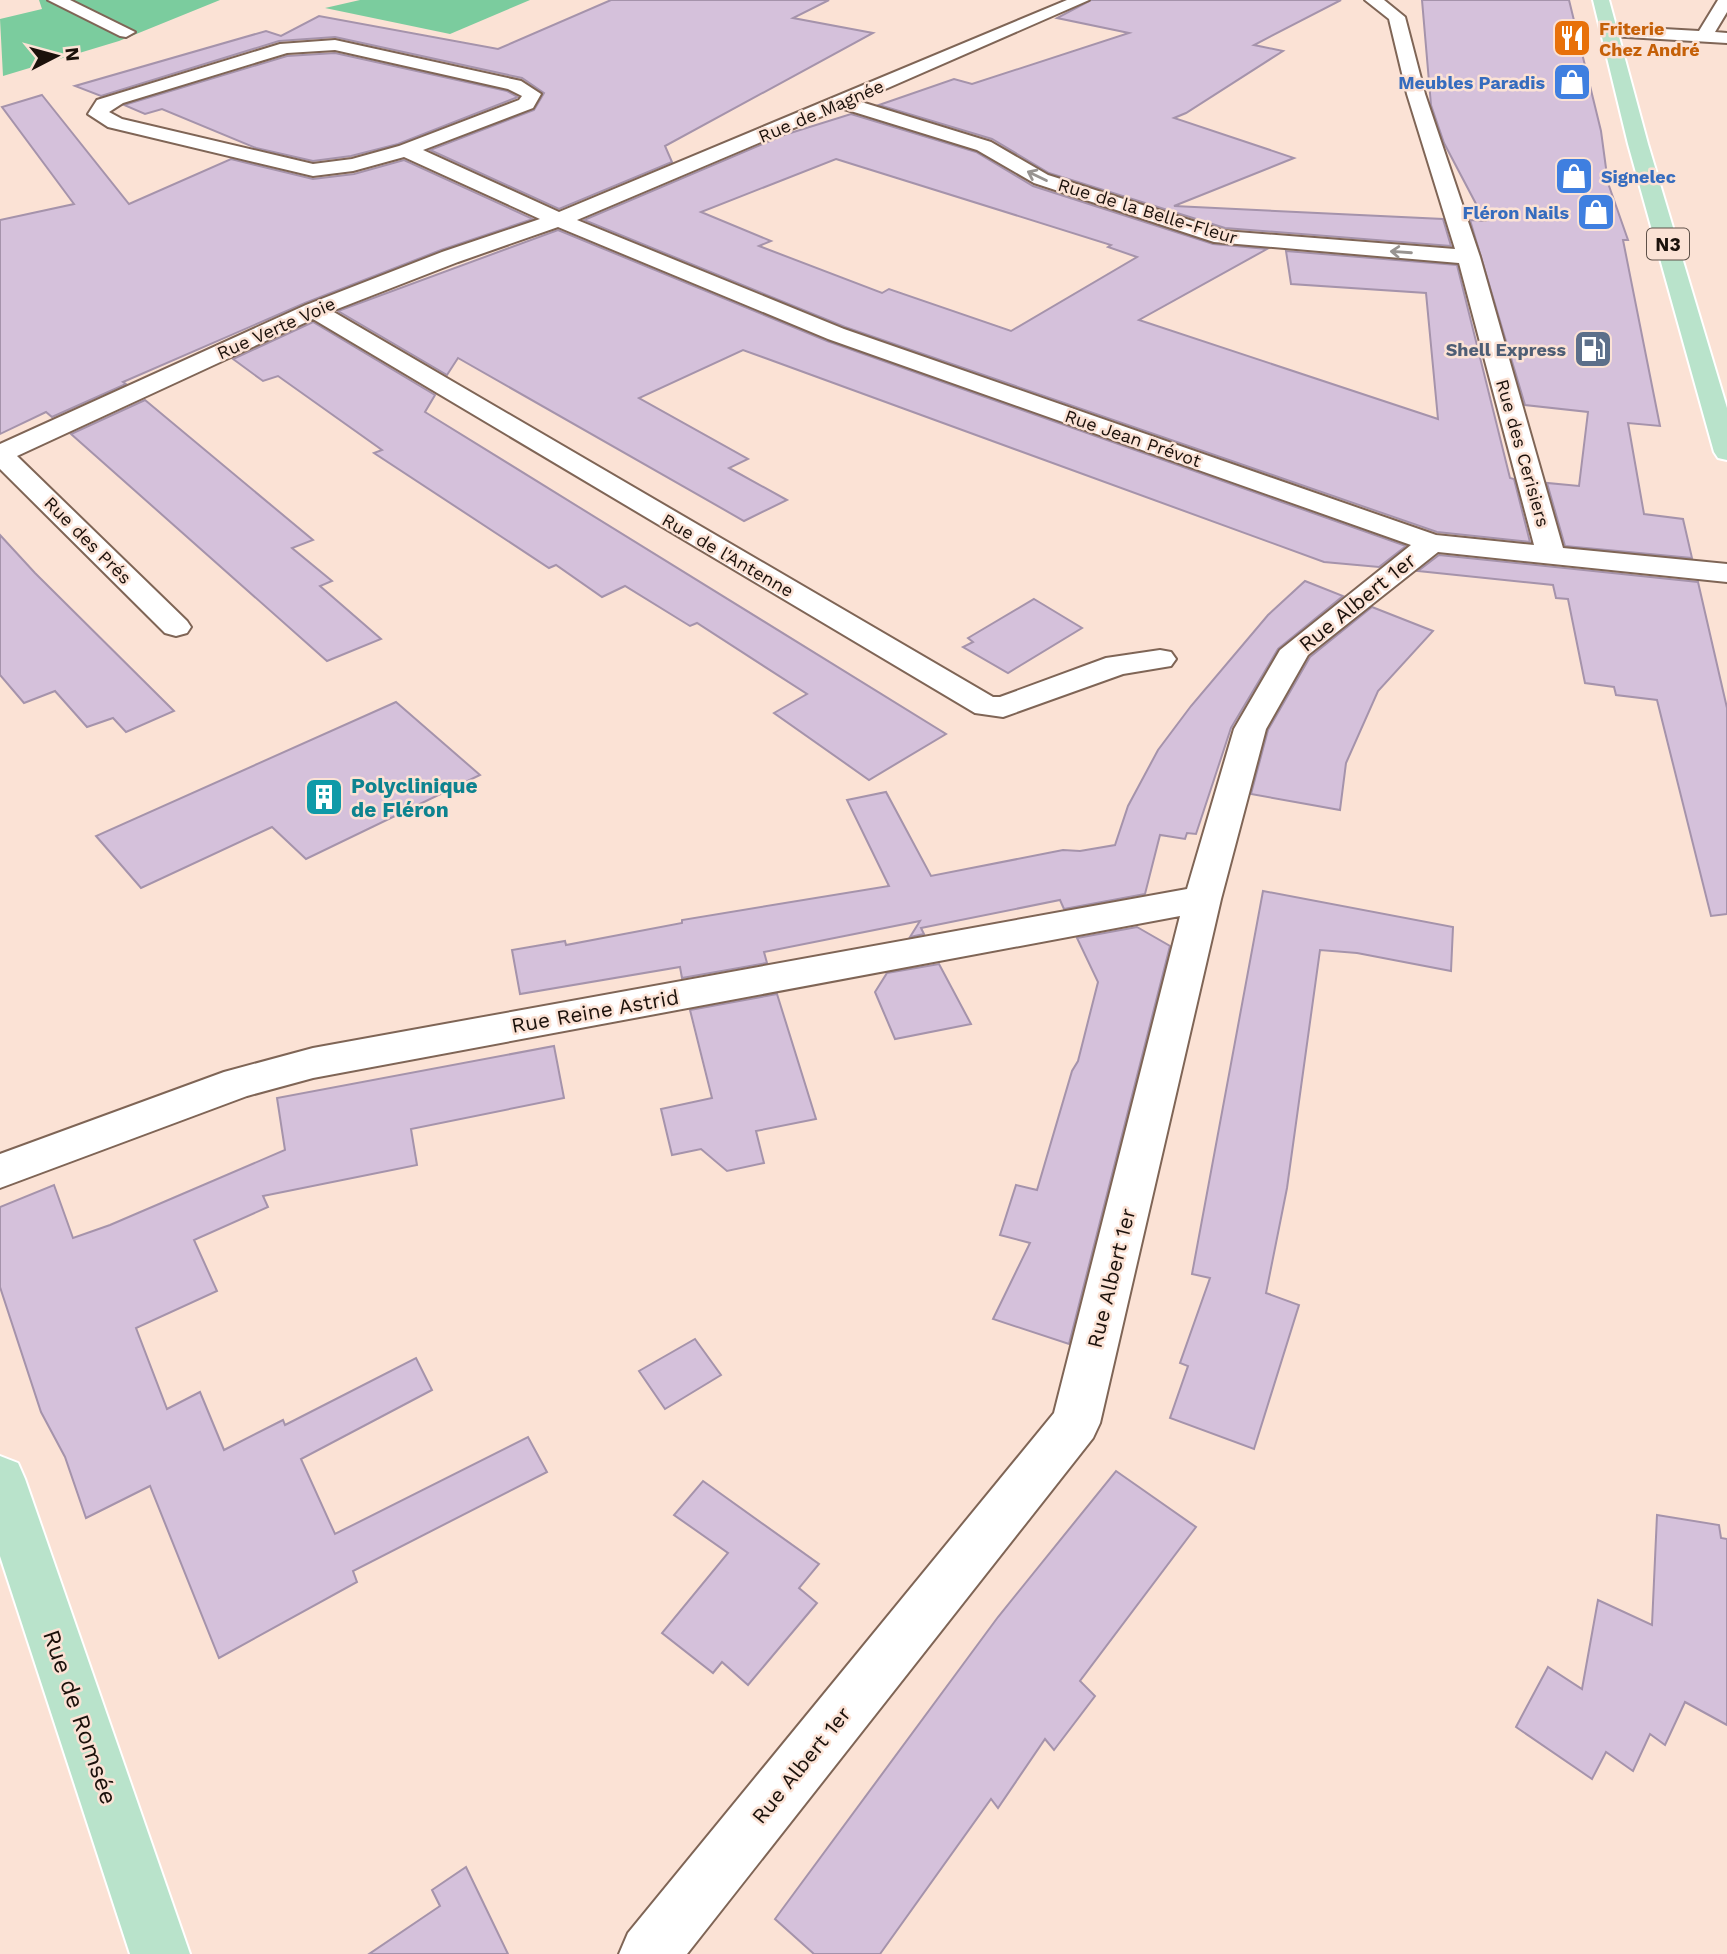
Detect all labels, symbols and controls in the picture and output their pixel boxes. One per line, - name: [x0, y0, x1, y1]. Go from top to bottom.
- restaurant icon: Friterie Chez André: [1551, 17, 1593, 59]
- place label: Friterie Chez André: [1599, 18, 1700, 60]
- north arrow: [21, 21, 91, 91]
- text: N: [60, 46, 85, 62]
- shop icon: Meubles Paradis: [1551, 61, 1593, 103]
- place label: Meubles Paradis: [1398, 72, 1545, 93]
- street label: Rue de Magnée: [755, 75, 887, 147]
- shop icon: Signelec: [1553, 155, 1595, 197]
- place label: Signelec: [1601, 166, 1676, 187]
- one-way arrow: [1027, 168, 1048, 182]
- street label: Rue de la Belle-Fleur: [1056, 174, 1240, 248]
- shop icon: Fléron Nails: [1575, 191, 1617, 233]
- place label: Fléron Nails: [1463, 202, 1569, 223]
- road number: N3: [1647, 228, 1689, 260]
- one-way arrow: [1390, 245, 1413, 258]
- street label: Rue Verte Voie: [214, 293, 338, 363]
- fuel station icon: Shell Express: [1572, 328, 1614, 370]
- place label: Shell Express: [1446, 339, 1566, 360]
- street label: Rue des Cerisiers: [1492, 377, 1554, 529]
- street label: Rue Jean Prévot: [1062, 405, 1204, 471]
- street label: Rue des Prés: [40, 492, 136, 588]
- street label: Rue de l'Antenne: [659, 509, 797, 601]
- street label: Rue Albert 1er: [1294, 547, 1421, 657]
- place label: Polyclinique de Fléron: [351, 773, 478, 822]
- building icon: Polyclinique de Fléron: [303, 776, 345, 818]
- street label: Rue Reine Astrid: [509, 984, 681, 1038]
- street label: Rue Albert 1er: [1082, 1205, 1141, 1350]
- street label: Rue de Romsée: [37, 1626, 123, 1808]
- street label: Rue Albert 1er: [746, 1701, 856, 1828]

